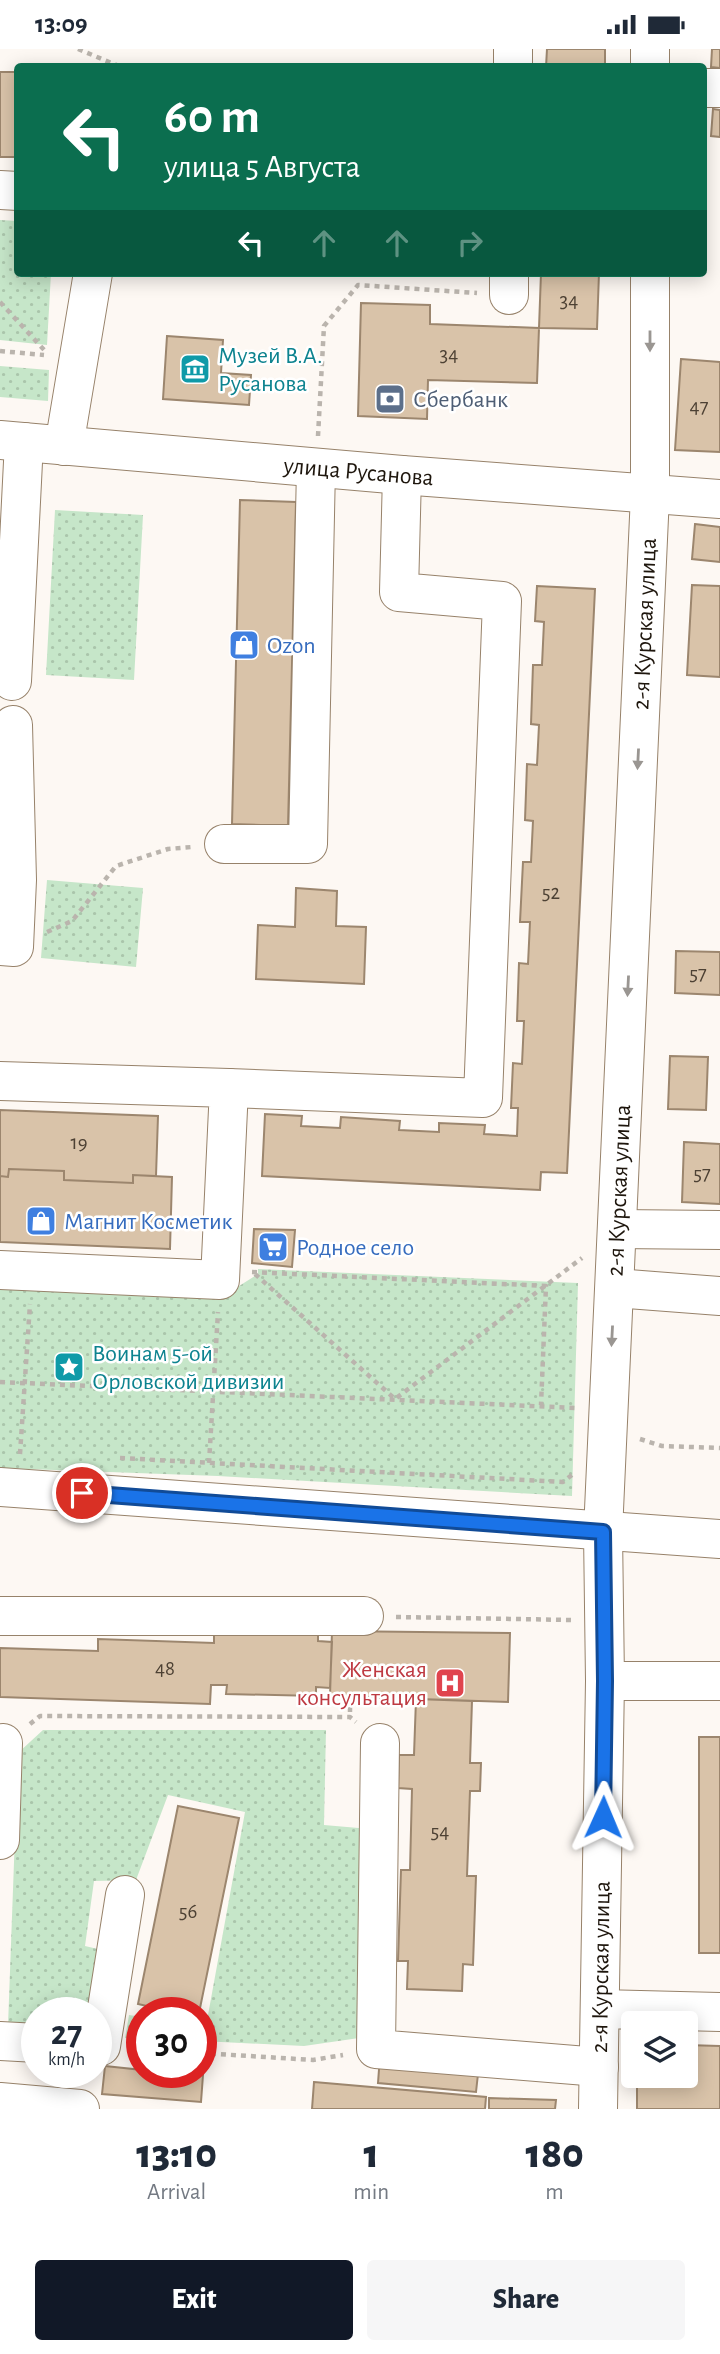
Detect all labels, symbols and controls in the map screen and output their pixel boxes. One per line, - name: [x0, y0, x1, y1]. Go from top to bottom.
- text: 13:09: [35, 11, 88, 37]
- icon: left: [49, 91, 140, 182]
- text: 60 m: [164, 93, 260, 142]
- text: улица 5 Августа: [164, 151, 360, 183]
- icon: left: [232, 224, 270, 262]
- icon: ahead: [305, 224, 343, 262]
- icon: ahead: [378, 224, 416, 262]
- icon: right: [451, 224, 489, 262]
- house number: 34: [560, 290, 578, 311]
- one-way arrow: [644, 330, 656, 352]
- place label: Музей В.А. Русанова: [218, 344, 322, 396]
- house number: 34: [440, 344, 458, 365]
- museum icon: Музей В.А. Русанова: [178, 352, 212, 386]
- bank icon: Сбербанк: [373, 382, 407, 416]
- place label: Сбербанк: [413, 388, 508, 412]
- house number: 47: [690, 396, 709, 417]
- street label: улица Русанова: [282, 454, 434, 490]
- street label: 2-я Курская улица: [629, 538, 661, 711]
- shop icon: Ozon: [227, 628, 261, 662]
- place label: Ozon: [267, 634, 316, 658]
- one-way arrow: [633, 748, 644, 770]
- house number: 52: [542, 882, 560, 903]
- house number: 57: [689, 963, 707, 984]
- one-way arrow: [623, 975, 634, 997]
- street label: 2-я Курская улица: [604, 1104, 635, 1277]
- house number: 19: [70, 1132, 88, 1153]
- house number: 57: [693, 1163, 711, 1184]
- shop icon: Магнит Косметик: [24, 1204, 58, 1238]
- place label: Магнит Косметик: [64, 1210, 232, 1234]
- supermarket icon: Родное село: [256, 1230, 290, 1264]
- place label: Родное село: [296, 1236, 414, 1260]
- one-way arrow: [607, 1325, 618, 1347]
- place label: Воинам 5-ой Орловской дивизии: [92, 1342, 285, 1394]
- place icon: Воинам 5-ой Орловской дивизии: [52, 1350, 86, 1384]
- pin: [52, 1463, 112, 1523]
- icon: arrive: [63, 1474, 101, 1512]
- house number: 48: [155, 1658, 175, 1679]
- place label: Женская консультация: [297, 1658, 427, 1710]
- hospital icon: Женская консультация: [433, 1666, 467, 1700]
- position arrow: [566, 1780, 640, 1854]
- house number: 54: [431, 1821, 449, 1842]
- street label: 2-я Курская улица: [588, 1881, 615, 2053]
- house number: 56: [179, 1901, 197, 1922]
- speed limit sign: 30: [126, 1997, 217, 2088]
- map controls: [621, 2011, 698, 2088]
- button: layers: [621, 2011, 698, 2088]
- text: 27: [51, 2016, 82, 2051]
- text: km/h: [48, 2051, 85, 2069]
- text: 13:10: [136, 2133, 217, 2175]
- text: 1: [363, 2133, 379, 2175]
- text: 180: [525, 2133, 584, 2175]
- text: Arrival: [147, 2181, 206, 2204]
- text: min: [353, 2181, 389, 2204]
- text: m: [545, 2181, 564, 2204]
- button: Exit: [35, 2260, 353, 2340]
- button: Share: [367, 2260, 685, 2340]

